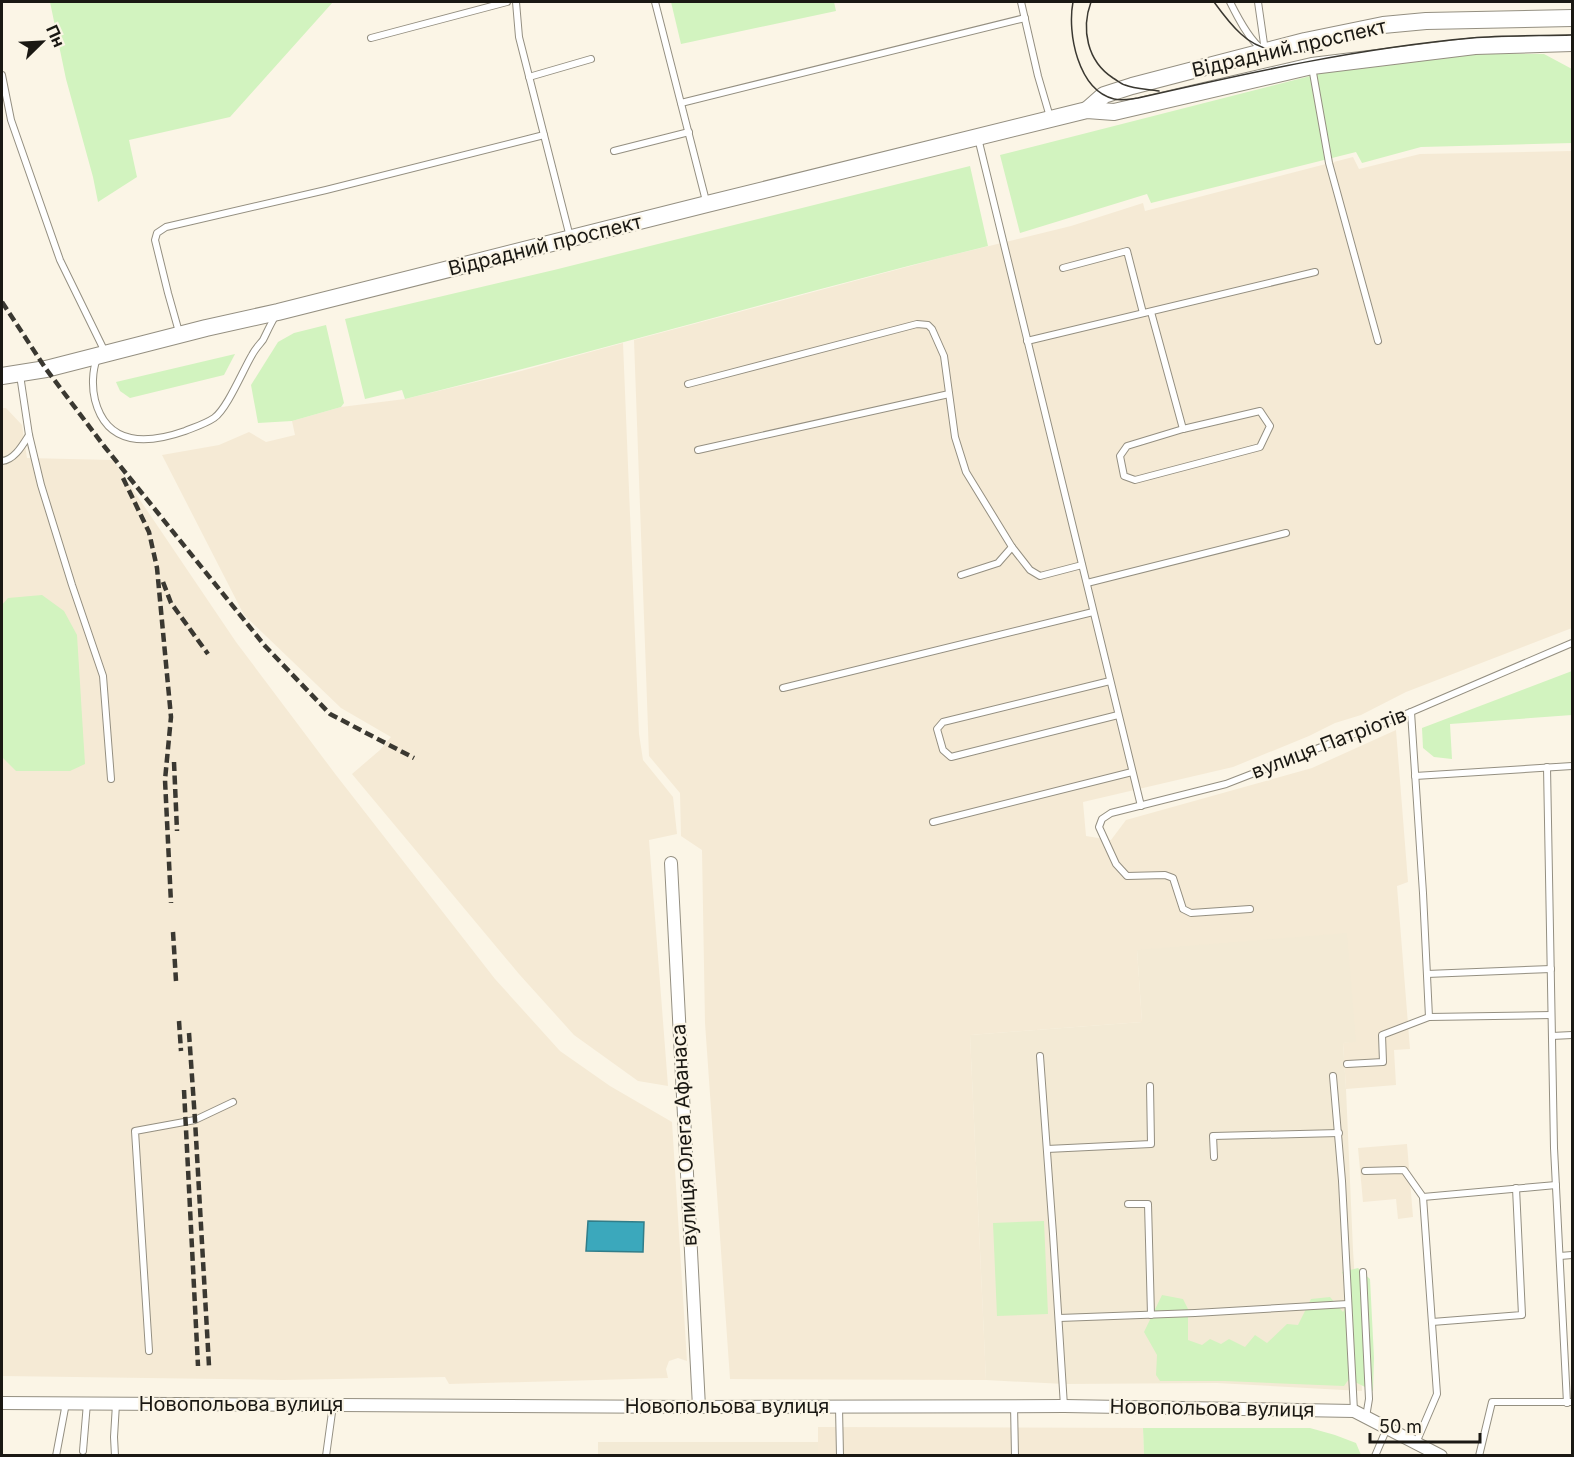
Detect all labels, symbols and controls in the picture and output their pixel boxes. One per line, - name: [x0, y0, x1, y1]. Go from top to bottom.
- north arrow: [12, 12, 72, 72]
- street label: Відрадний проспект: [1189, 14, 1389, 82]
- text: Пн: [42, 22, 69, 50]
- street label: Відрадний проспект: [446, 209, 645, 281]
- street label: вулиця Патріотів: [1248, 702, 1410, 784]
- street label: вулиця Олега Афанаса: [666, 1023, 702, 1247]
- street label: Новопольова вулиця: [139, 1392, 343, 1416]
- street label: Новопольова вулиця: [625, 1394, 829, 1418]
- street label: Новопольова вулиця: [1109, 1394, 1315, 1422]
- scale bar: [1370, 1406, 1480, 1444]
- text: 50 m: [1379, 1416, 1422, 1437]

